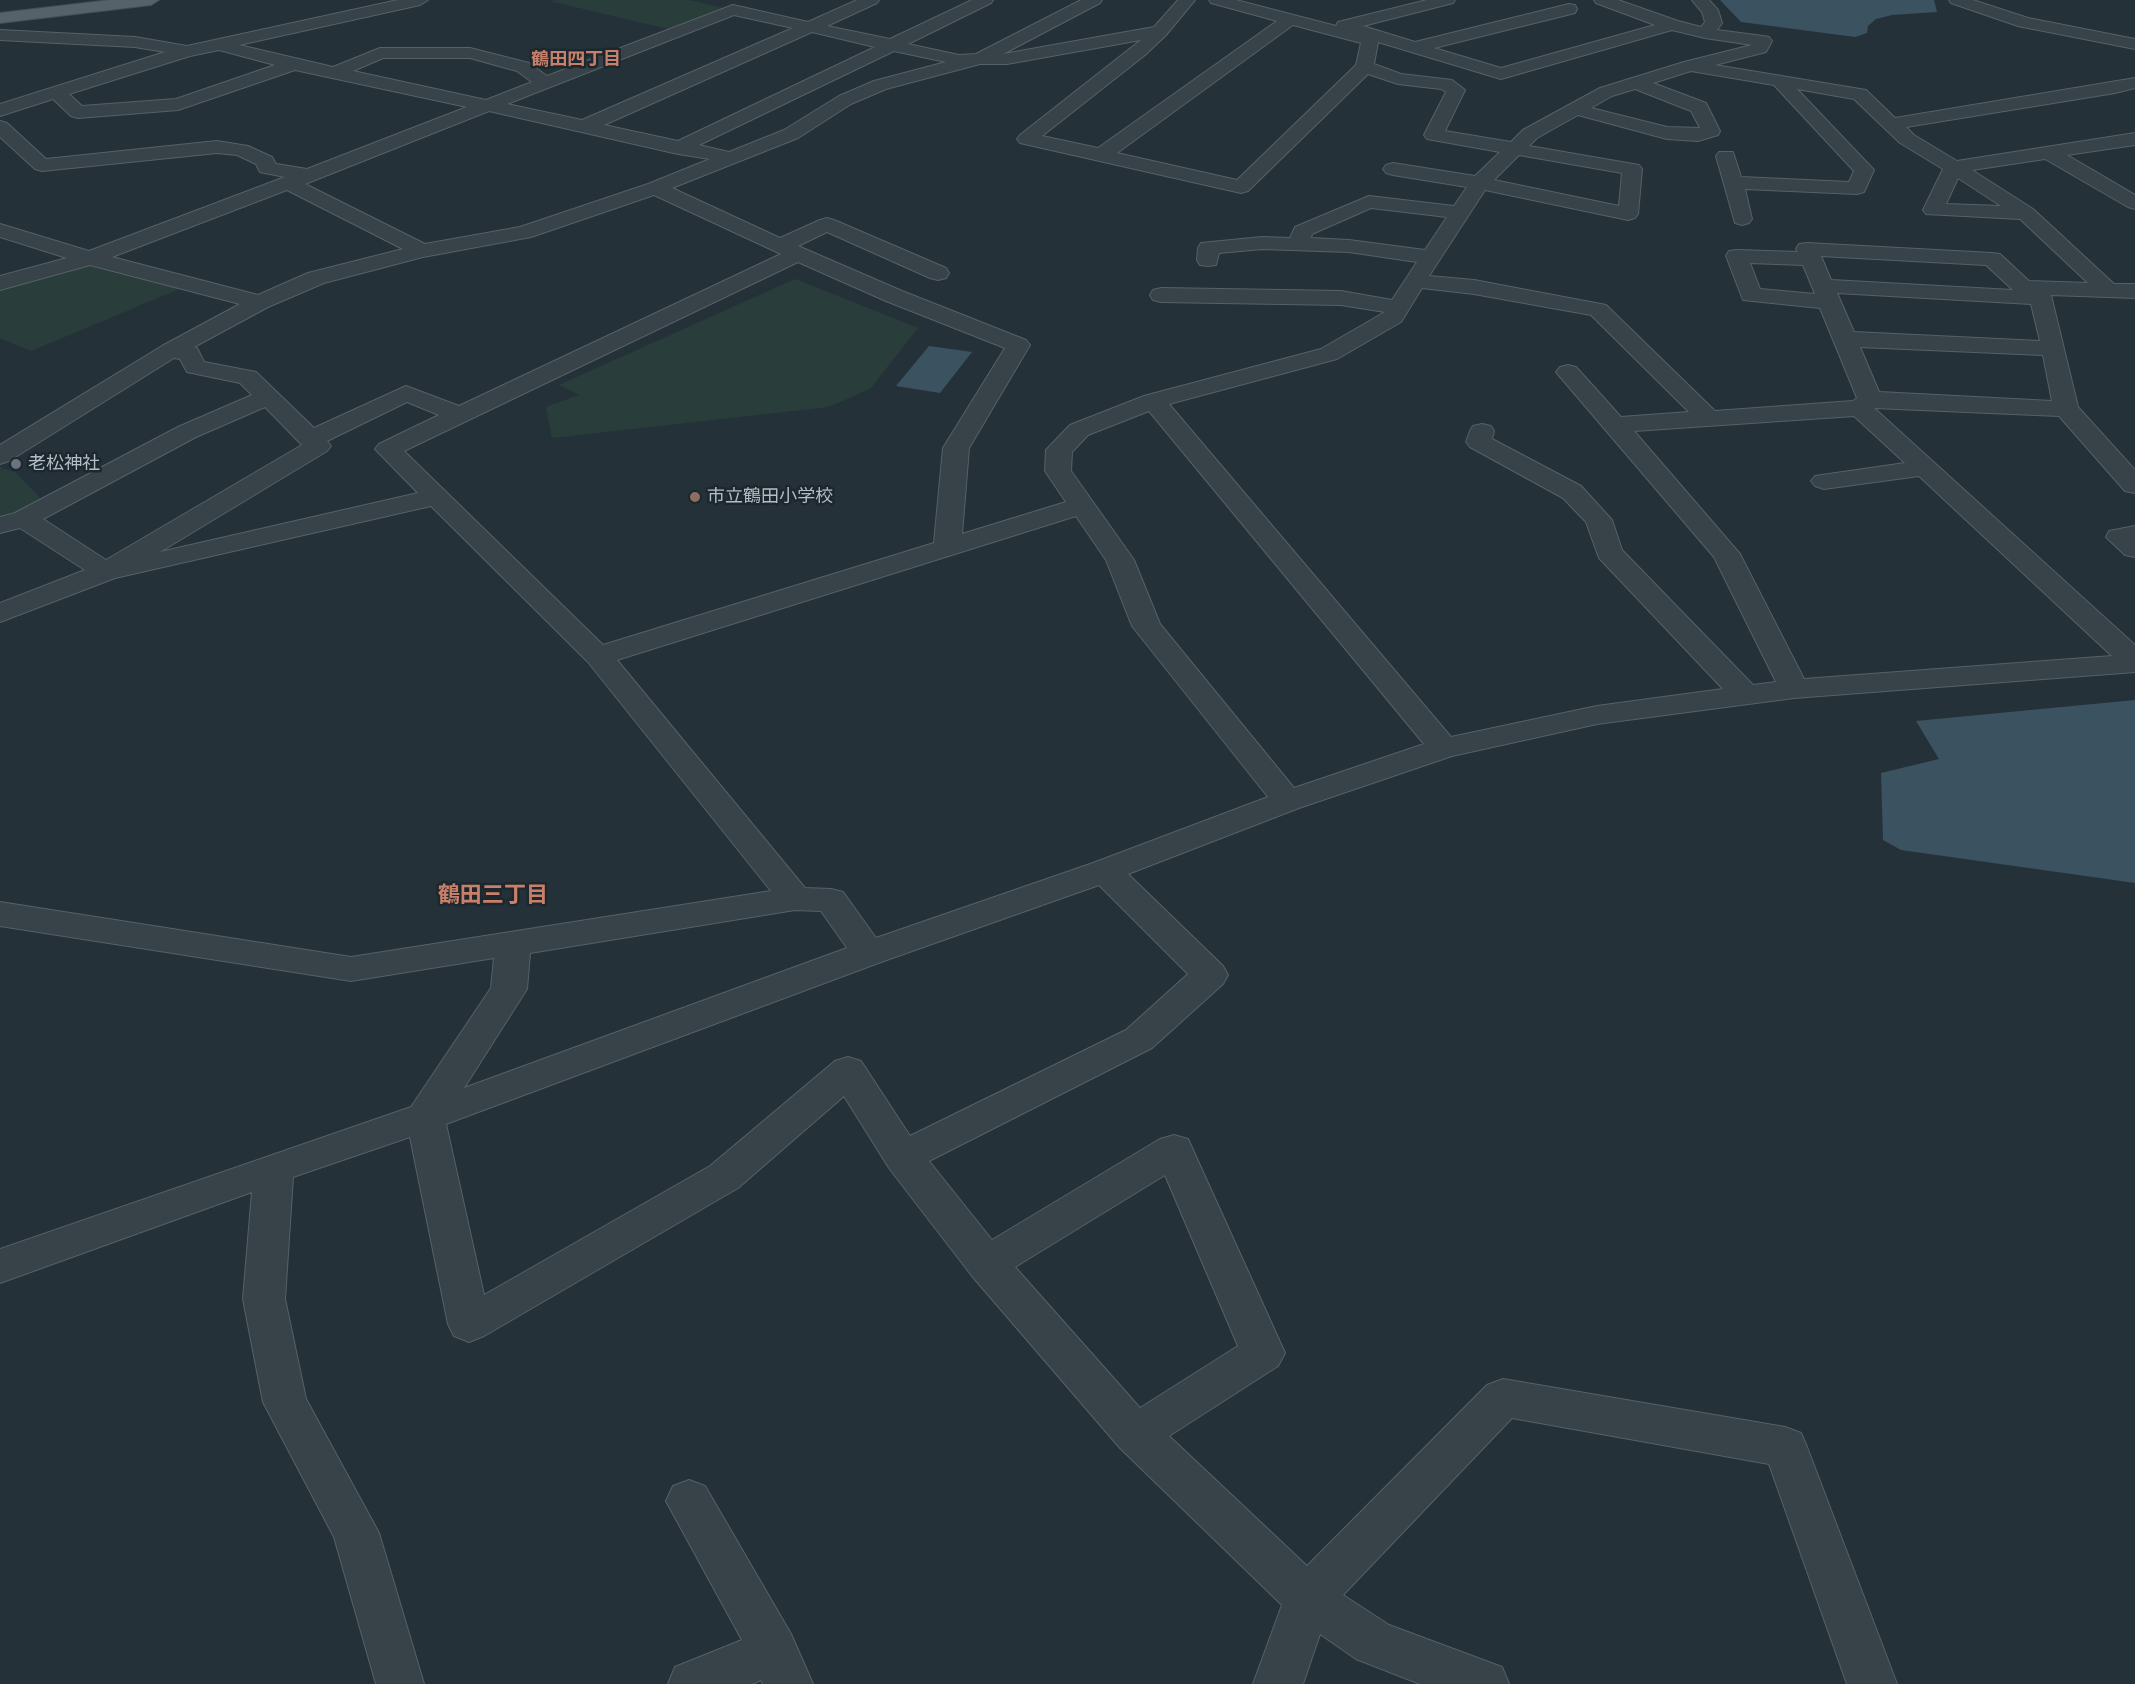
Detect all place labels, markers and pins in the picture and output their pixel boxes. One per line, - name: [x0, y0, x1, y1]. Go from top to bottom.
- place label: 老松神社: [28, 453, 100, 475]
- marker: 老松神社: [9, 457, 23, 471]
- place label: 市立鶴田小学校: [707, 486, 833, 508]
- marker: 市立鶴田小学校: [688, 490, 702, 504]

